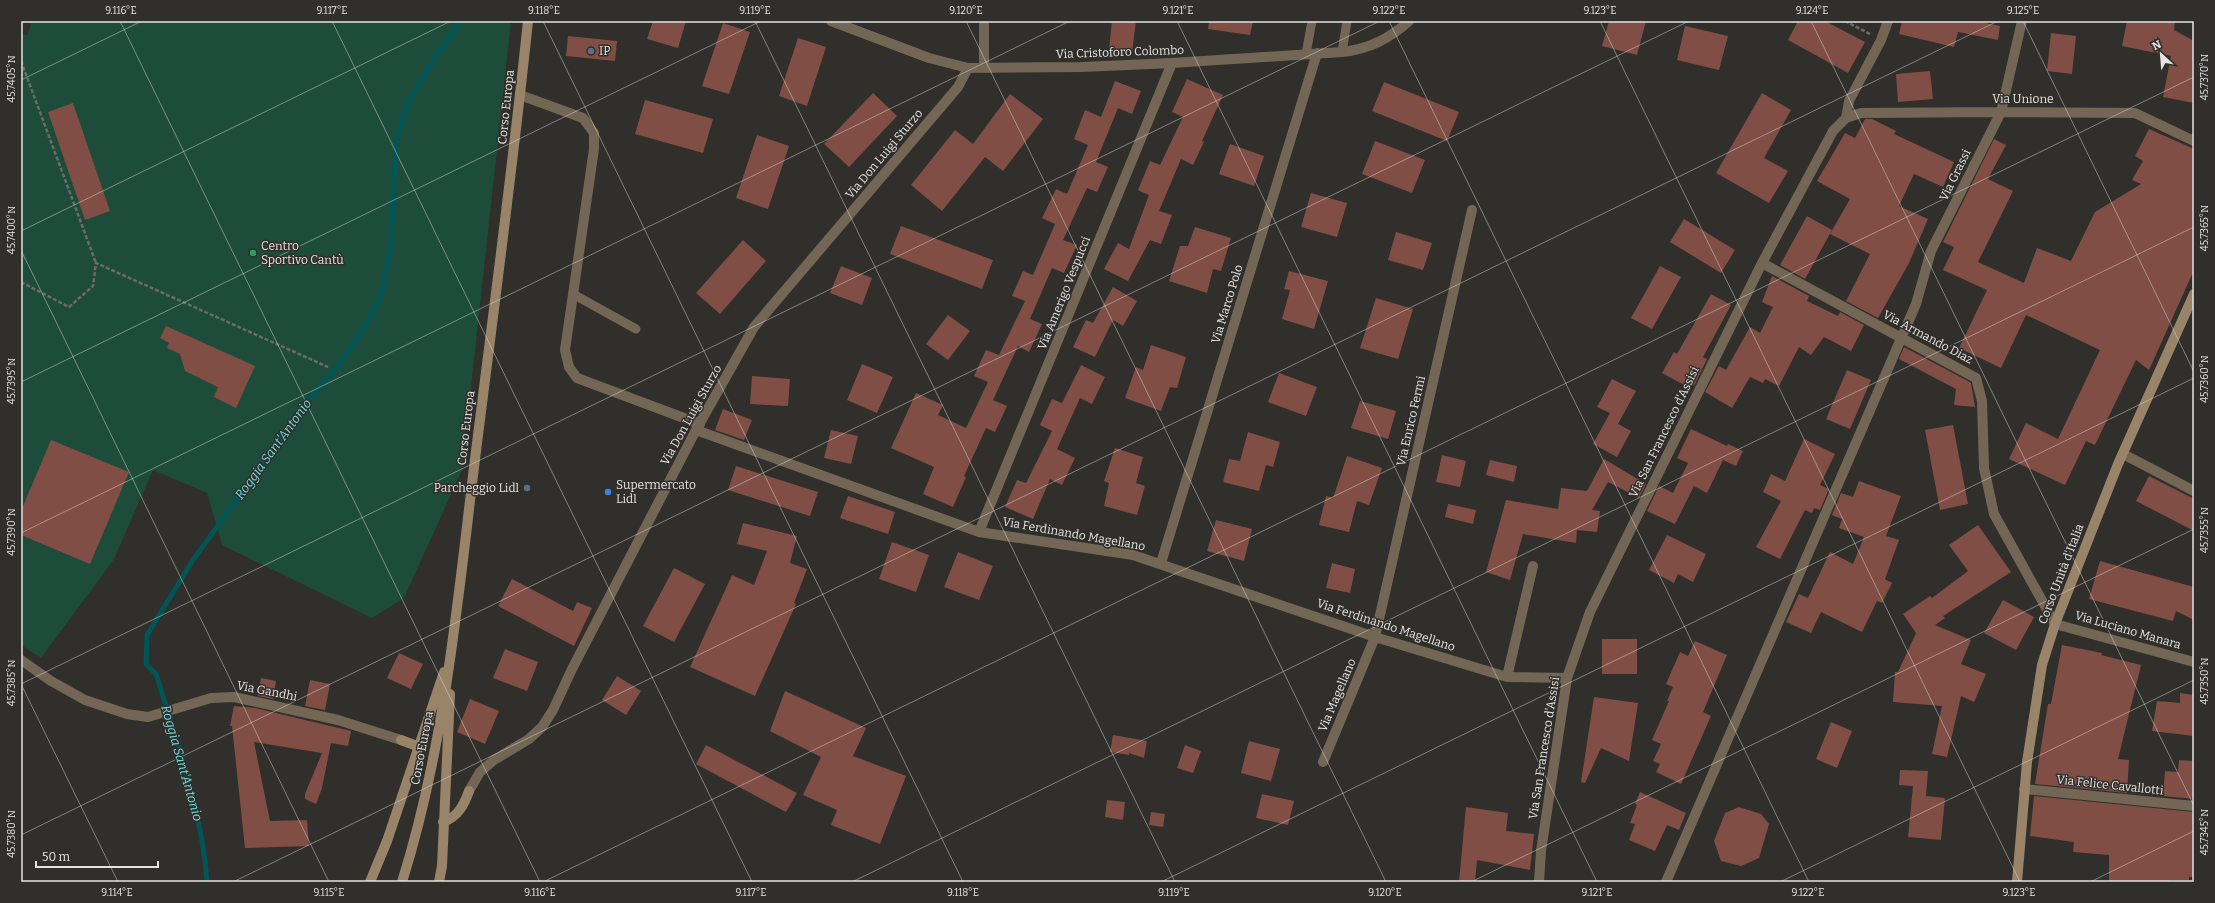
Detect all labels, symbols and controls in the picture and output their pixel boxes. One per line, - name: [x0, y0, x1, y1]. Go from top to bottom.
- text: 9.116°E: [105, 5, 137, 17]
- text: 9.117°E: [316, 5, 348, 17]
- text: 9.118°E: [528, 5, 560, 17]
- text: 9.119°E: [739, 5, 771, 17]
- text: 9.120°E: [949, 5, 983, 17]
- text: 9.121°E: [1163, 5, 1193, 17]
- text: 9.122°E: [1373, 5, 1405, 17]
- text: 9.123°E: [1583, 5, 1617, 17]
- text: 9.124°E: [1796, 5, 1828, 17]
- text: 9.125°E: [2007, 5, 2039, 17]
- north arrow: [2141, 34, 2181, 74]
- text: N: [2150, 38, 2164, 53]
- street label: Via Cristoforo Colombo: [1056, 43, 1184, 61]
- place label: IP: [599, 44, 610, 58]
- marker: IP: [586, 46, 596, 56]
- text: 45.7370°N: [2199, 54, 2211, 100]
- text: 45.7405°N: [6, 55, 18, 103]
- street label: Corso Europa: [495, 69, 517, 145]
- street label: Via Unione: [1992, 92, 2054, 106]
- street label: Via Don Luigi Sturzo: [843, 106, 926, 202]
- street label: Via Grassi: [1937, 147, 1974, 203]
- text: 45.7365°N: [2199, 205, 2211, 251]
- text: 45.7400°N: [6, 206, 18, 254]
- street label: Via Amerigo Vespucci: [1035, 234, 1093, 352]
- place label: Centro Sportivo Cantù: [261, 239, 344, 267]
- marker: Centro Sportivo Cantù: [248, 248, 258, 258]
- street label: Via Marco Polo: [1208, 263, 1246, 345]
- street label: Via Armando Diaz: [1881, 307, 1976, 367]
- text: 45.7360°N: [2199, 355, 2211, 403]
- text: 45.7395°N: [6, 358, 18, 404]
- street label: Via Don Luigi Sturzo: [658, 362, 724, 468]
- street label: Via San Francesco d'Assisi: [1626, 364, 1702, 500]
- street label: Via Enrico Fermi: [1394, 374, 1428, 467]
- street label: Corso Europa: [454, 390, 478, 466]
- water label: Roggia Sant'Antonio: [232, 396, 314, 502]
- place label: Supermercato Lidl: [616, 478, 696, 506]
- place label: Parcheggio Lidl: [434, 481, 520, 495]
- marker: Parcheggio Lidl: [522, 483, 532, 493]
- marker: Supermercato Lidl: [603, 487, 613, 497]
- text: 45.7355°N: [2199, 507, 2211, 553]
- text: 45.7390°N: [6, 508, 18, 556]
- street label: Via Ferdinando Magellano: [1001, 515, 1147, 553]
- street label: Corso Unità d'Italia: [2035, 522, 2087, 626]
- street label: Via Ferdinando Magellano: [1315, 596, 1457, 654]
- street label: Via Luciano Manara: [2073, 608, 2183, 652]
- street label: Via Magellano: [1315, 656, 1359, 734]
- text: 45.7350°N: [2199, 657, 2211, 705]
- text: 45.7385°N: [6, 660, 18, 706]
- street label: Via San Francesco d'Assisi: [1526, 675, 1562, 820]
- street label: Via Gandhi: [236, 678, 299, 704]
- water label: Roggia Sant'Antonio: [158, 703, 206, 823]
- street label: Corso Europa: [408, 710, 436, 786]
- street label: Via Felice Cavallotti: [2056, 772, 2165, 798]
- text: 45.7345°N: [2199, 809, 2211, 855]
- text: 45.7380°N: [6, 810, 18, 858]
- scale bar: [36, 843, 158, 869]
- text: 50 m: [42, 850, 71, 864]
- text: 9.114°E: [101, 887, 133, 899]
- text: 9.115°E: [313, 887, 345, 899]
- text: 9.116°E: [524, 887, 556, 899]
- text: 9.117°E: [735, 887, 767, 899]
- text: 9.118°E: [947, 887, 979, 899]
- text: 9.119°E: [1158, 887, 1190, 899]
- text: 9.120°E: [1368, 887, 1402, 899]
- text: 9.121°E: [1582, 887, 1612, 899]
- text: 9.122°E: [1792, 887, 1824, 899]
- text: 9.123°E: [2002, 887, 2036, 899]

